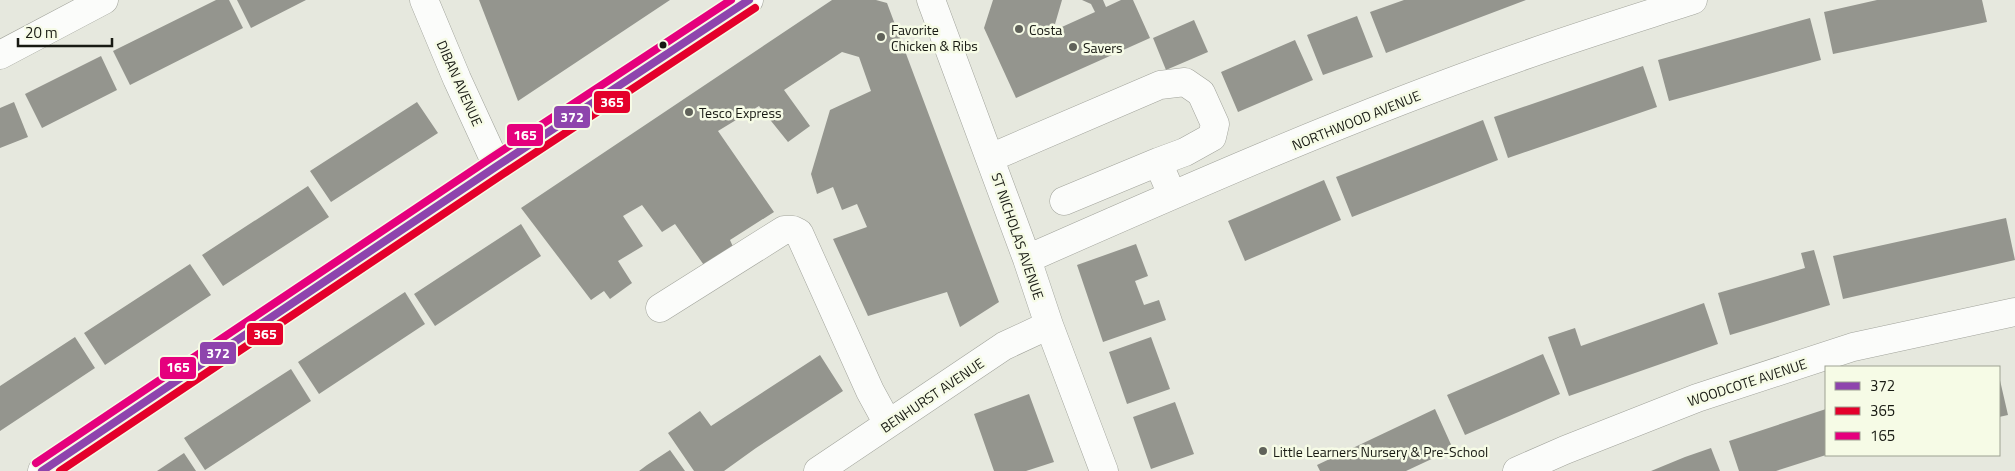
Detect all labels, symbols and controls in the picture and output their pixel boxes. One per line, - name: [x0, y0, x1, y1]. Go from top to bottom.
- scale bar: [18, 15, 111, 47]
- place label: Favorite Chicken & Ribs: [891, 19, 978, 56]
- place label: Costa: [1029, 19, 1062, 40]
- text: 20 m: [25, 21, 58, 44]
- marker: Costa: [1013, 23, 1025, 35]
- marker: Favorite Chicken & Ribs: [875, 31, 887, 43]
- street label: DIBAN AVENUE: [432, 37, 488, 129]
- place label: Savers: [1083, 37, 1123, 58]
- unlabelled marker: [658, 40, 668, 50]
- marker: Savers: [1067, 41, 1079, 53]
- street label: NORTHWOOD AVENUE: [1289, 84, 1424, 155]
- line badge: 365: [593, 90, 631, 114]
- text: 365: [600, 91, 624, 112]
- place label: Tesco Express: [699, 102, 781, 123]
- line badge: 372: [553, 105, 591, 129]
- text: 372: [560, 106, 584, 127]
- marker: Tesco Express: [683, 106, 695, 118]
- line badge: 165: [506, 123, 544, 147]
- text: 165: [513, 124, 537, 145]
- street label: ST NICHOLAS AVENUE: [986, 170, 1050, 303]
- line badge: 365: [246, 322, 284, 346]
- text: 365: [253, 323, 277, 344]
- line badge: 372: [199, 341, 237, 365]
- text: 372: [206, 342, 230, 363]
- street label: BENHURST AVENUE: [876, 352, 988, 438]
- street label: WOODCOTE AVENUE: [1685, 353, 1810, 411]
- line badge: 165: [159, 356, 197, 380]
- text: 165: [166, 356, 190, 377]
- legend: [1825, 366, 2000, 456]
- text: 372: [1870, 374, 1895, 397]
- text: 365: [1870, 399, 1895, 422]
- text: 165: [1870, 424, 1895, 447]
- place label: Little Learners Nursery & Pre-School: [1273, 441, 1488, 462]
- marker: Little Learners Nursery & Pre-School: [1257, 445, 1269, 457]

